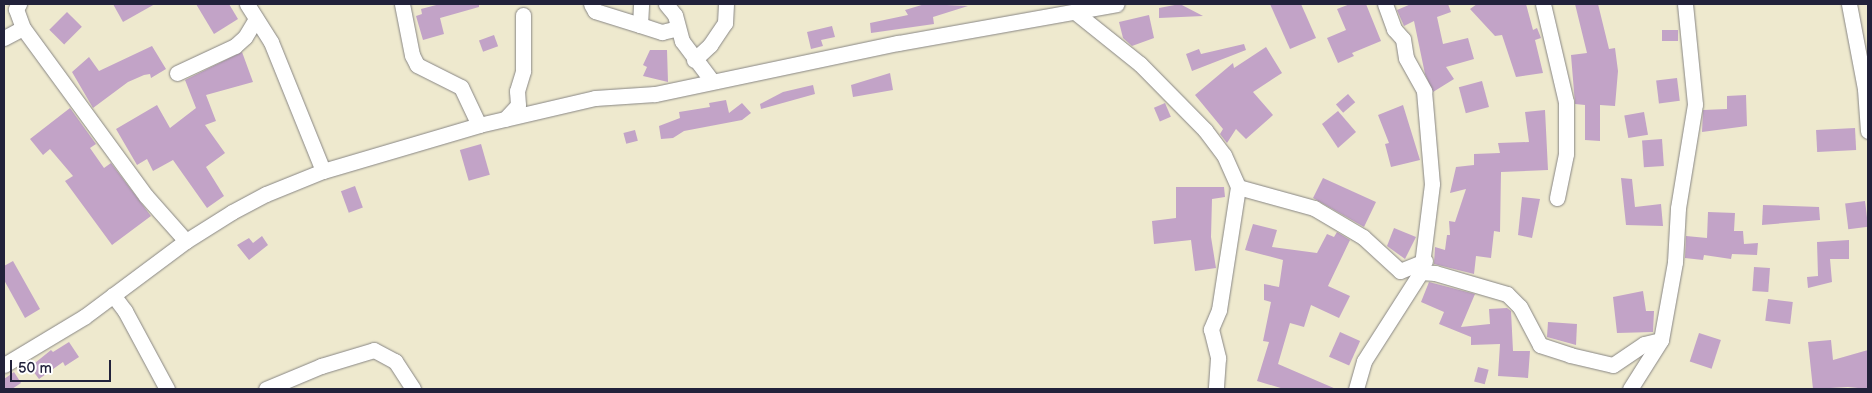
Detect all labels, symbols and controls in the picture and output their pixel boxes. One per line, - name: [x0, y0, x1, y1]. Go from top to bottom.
- scale bar: [12, 350, 114, 382]
- text: 50 m: [18, 359, 52, 378]

